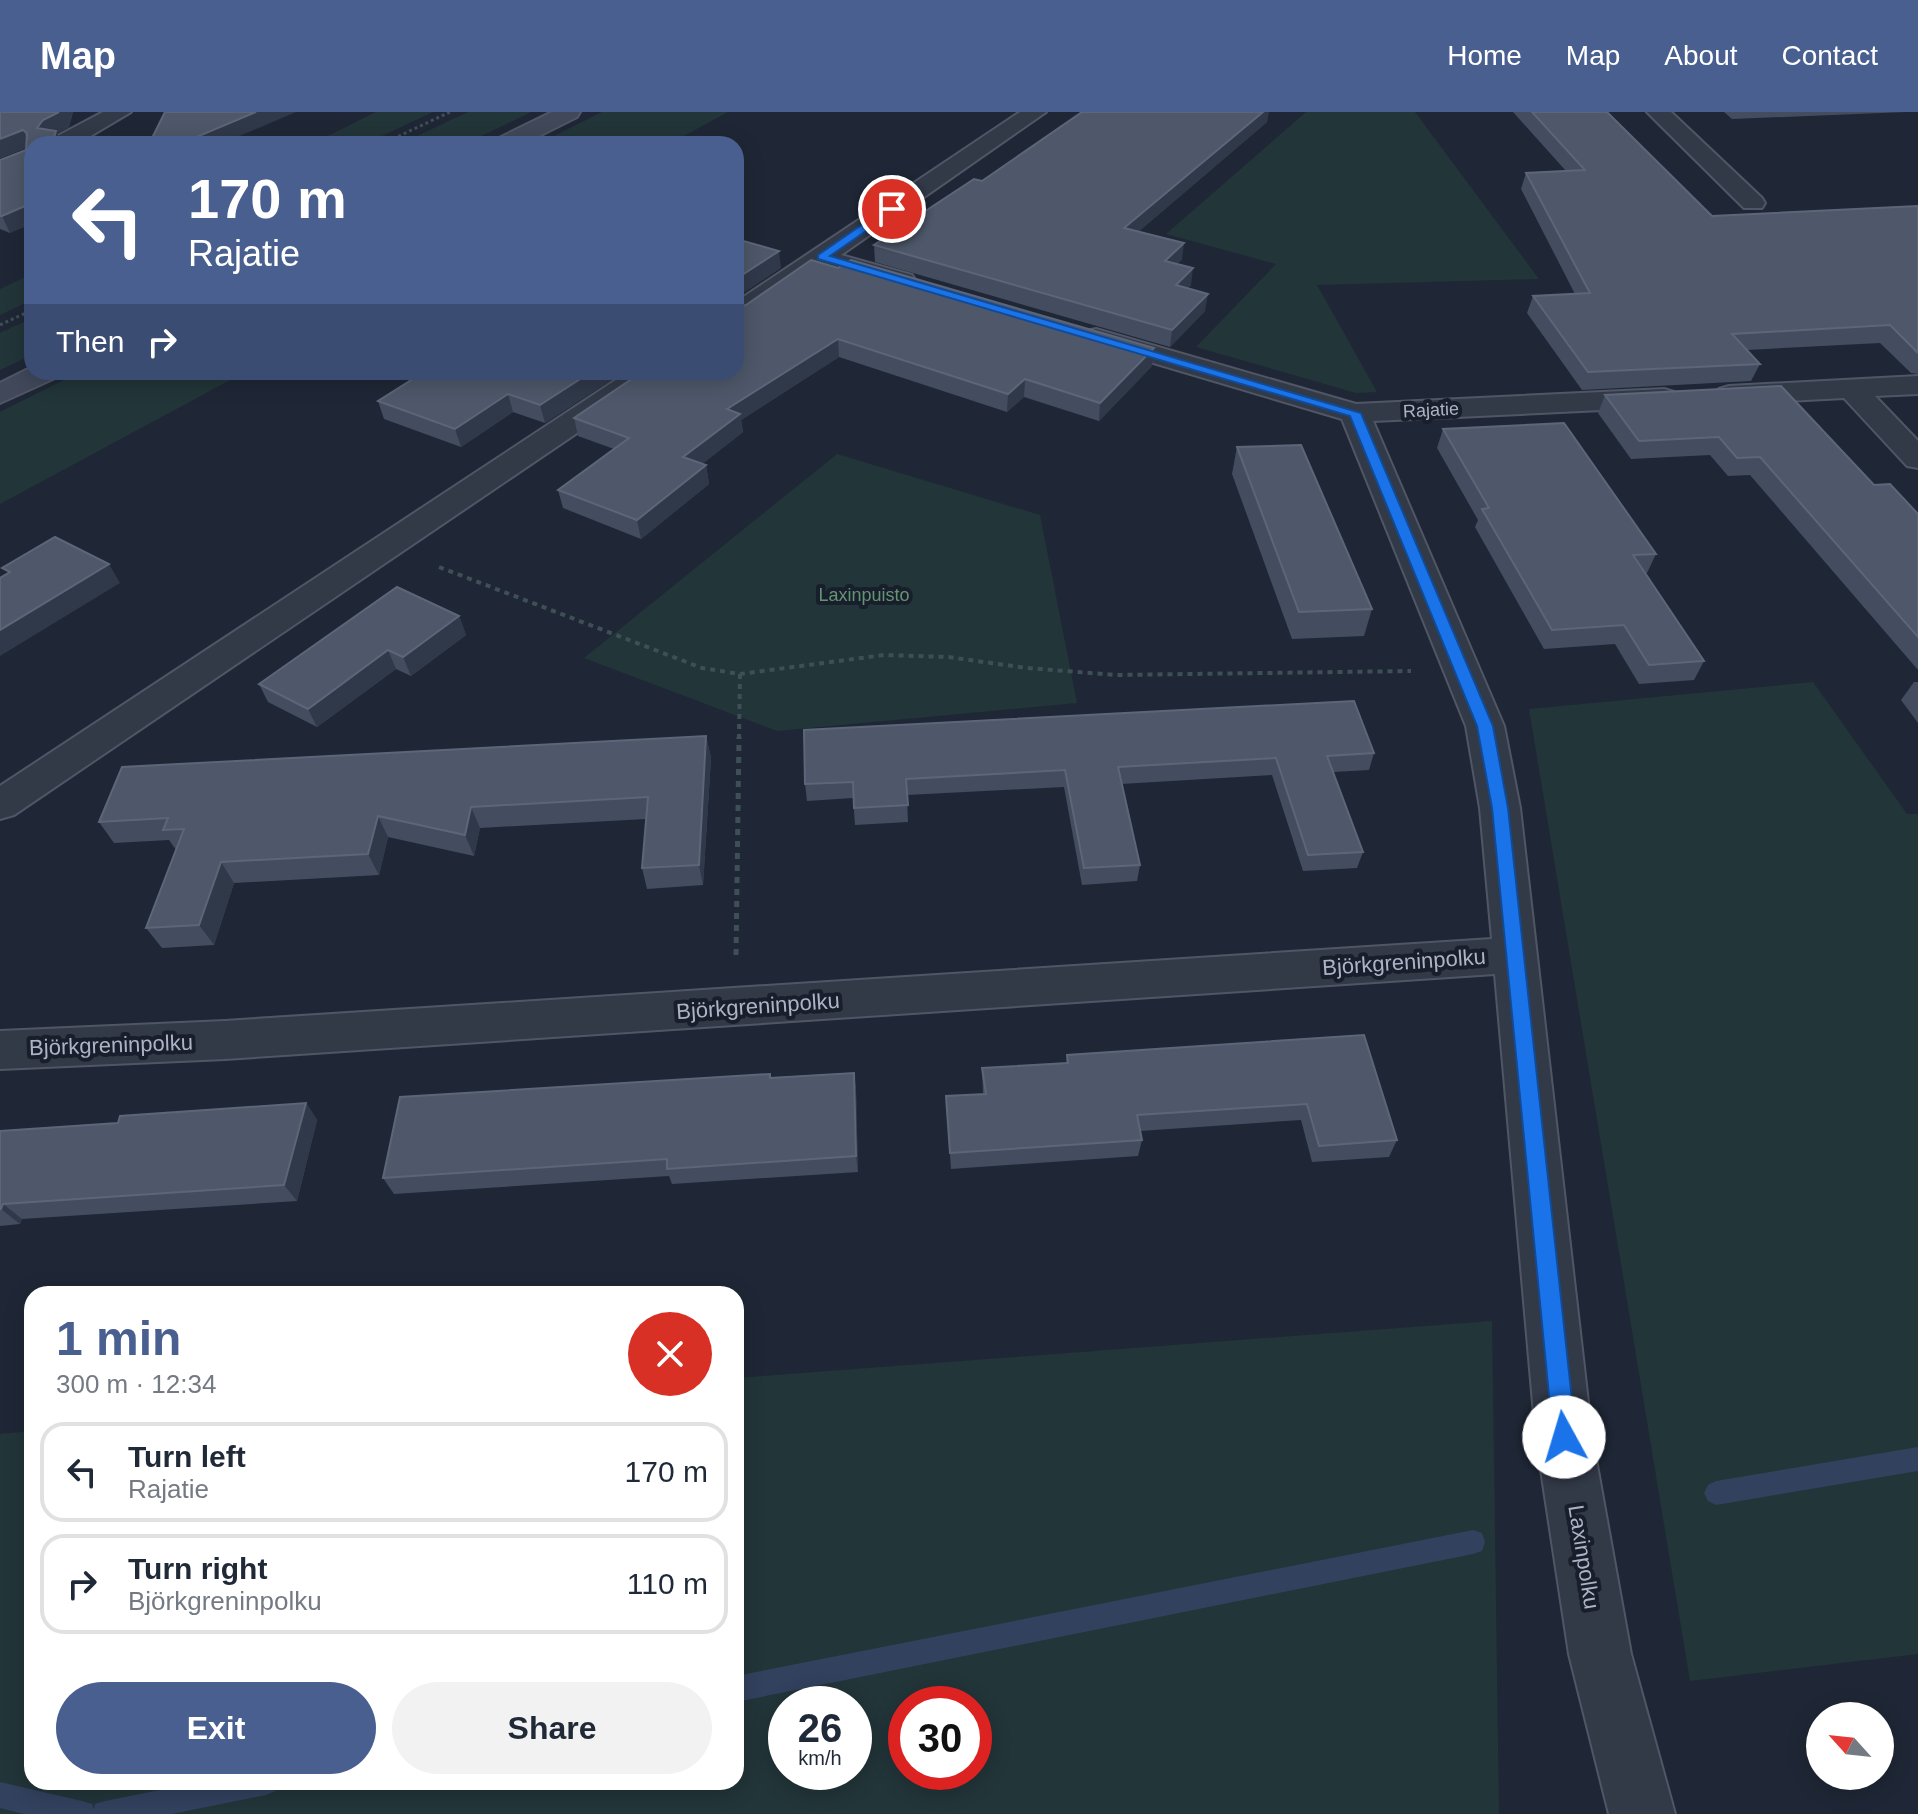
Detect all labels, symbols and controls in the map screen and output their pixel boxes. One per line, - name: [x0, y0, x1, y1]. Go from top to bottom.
- text: Map: [40, 35, 116, 77]
- text: Home: [1447, 40, 1522, 71]
- text: Map: [1566, 40, 1620, 71]
- text: About: [1664, 40, 1738, 71]
- text: Contact: [1782, 40, 1878, 71]
- text: 170 m: [188, 167, 347, 230]
- icon: left: [56, 168, 160, 272]
- pin: [858, 175, 926, 243]
- icon: arrive: [870, 187, 914, 231]
- text: Rajatie: [188, 233, 300, 274]
- icon: right: [140, 320, 184, 364]
- text: Then: [56, 325, 124, 358]
- street label: Rajatie: [1402, 399, 1460, 421]
- park label: Laxinpuisto: [818, 585, 910, 605]
- street label: Björkgreninpolku: [1321, 944, 1487, 980]
- street label: Björkgreninpolku: [675, 988, 841, 1024]
- street label: Björkgreninpolku: [29, 1030, 193, 1060]
- text: 1 min: [56, 1312, 181, 1365]
- button: close: [628, 1312, 712, 1396]
- text: 300 m · 12:34: [56, 1369, 216, 1399]
- position arrow: [1522, 1395, 1606, 1479]
- text: Turn left: [128, 1440, 246, 1473]
- icon: left: [60, 1450, 104, 1494]
- text: 170 m: [625, 1455, 708, 1488]
- text: Rajatie: [128, 1474, 209, 1504]
- street label: Laxinpolku: [1563, 1503, 1605, 1611]
- text: Turn right: [128, 1552, 267, 1585]
- icon: right: [60, 1562, 104, 1606]
- text: 110 m: [627, 1567, 708, 1600]
- text: Björkgreninpolku: [128, 1586, 322, 1616]
- button: Exit: [56, 1682, 376, 1774]
- button: Share: [392, 1682, 712, 1774]
- speed limit sign: 30: [888, 1686, 992, 1790]
- north arrow: [1806, 1702, 1894, 1790]
- map controls: [1806, 1702, 1894, 1790]
- text: 26: [798, 1706, 842, 1750]
- text: km/h: [798, 1747, 842, 1769]

